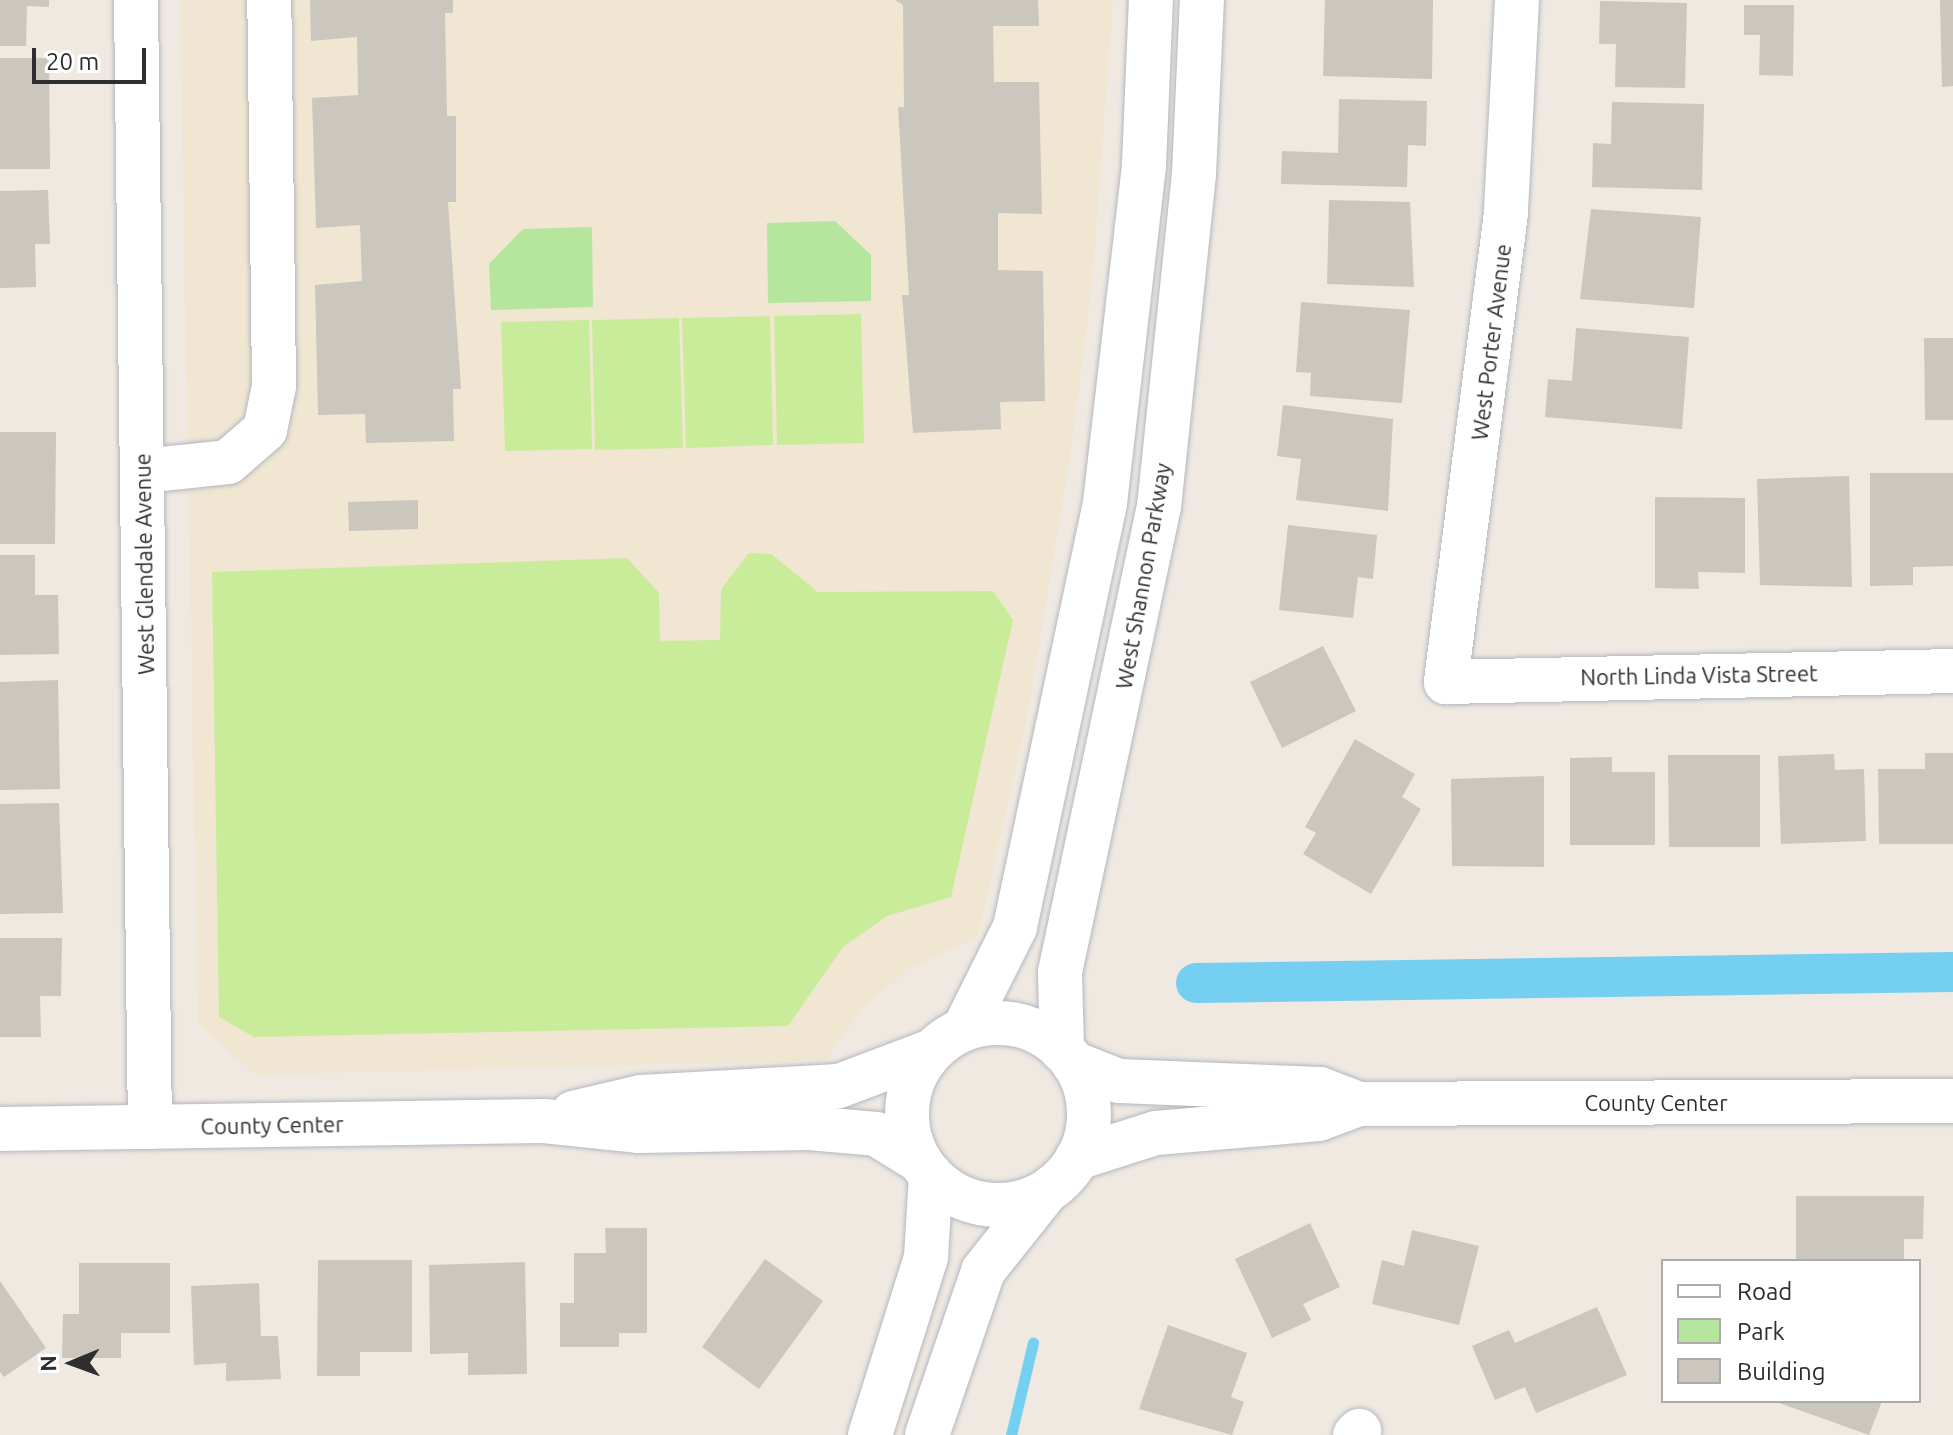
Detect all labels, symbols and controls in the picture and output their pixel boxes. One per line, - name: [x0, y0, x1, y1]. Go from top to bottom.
- scale bar: [36, 32, 150, 82]
- text: 20 m: [46, 48, 99, 75]
- street label: West Porter Avenue: [1466, 242, 1516, 442]
- street label: West Glendale Avenue: [129, 453, 159, 675]
- street label: West Shannon Parkway: [1110, 461, 1176, 691]
- street label: North Linda Vista Street: [1580, 660, 1818, 690]
- street label: County Center: [1584, 1090, 1728, 1116]
- street label: County Center: [200, 1111, 344, 1139]
- legend: [1661, 1259, 1921, 1403]
- text: Road: [1737, 1278, 1792, 1305]
- text: Park: [1737, 1318, 1785, 1345]
- north arrow: [32, 1323, 112, 1403]
- text: N: [35, 1355, 60, 1372]
- text: Building: [1737, 1358, 1825, 1385]

